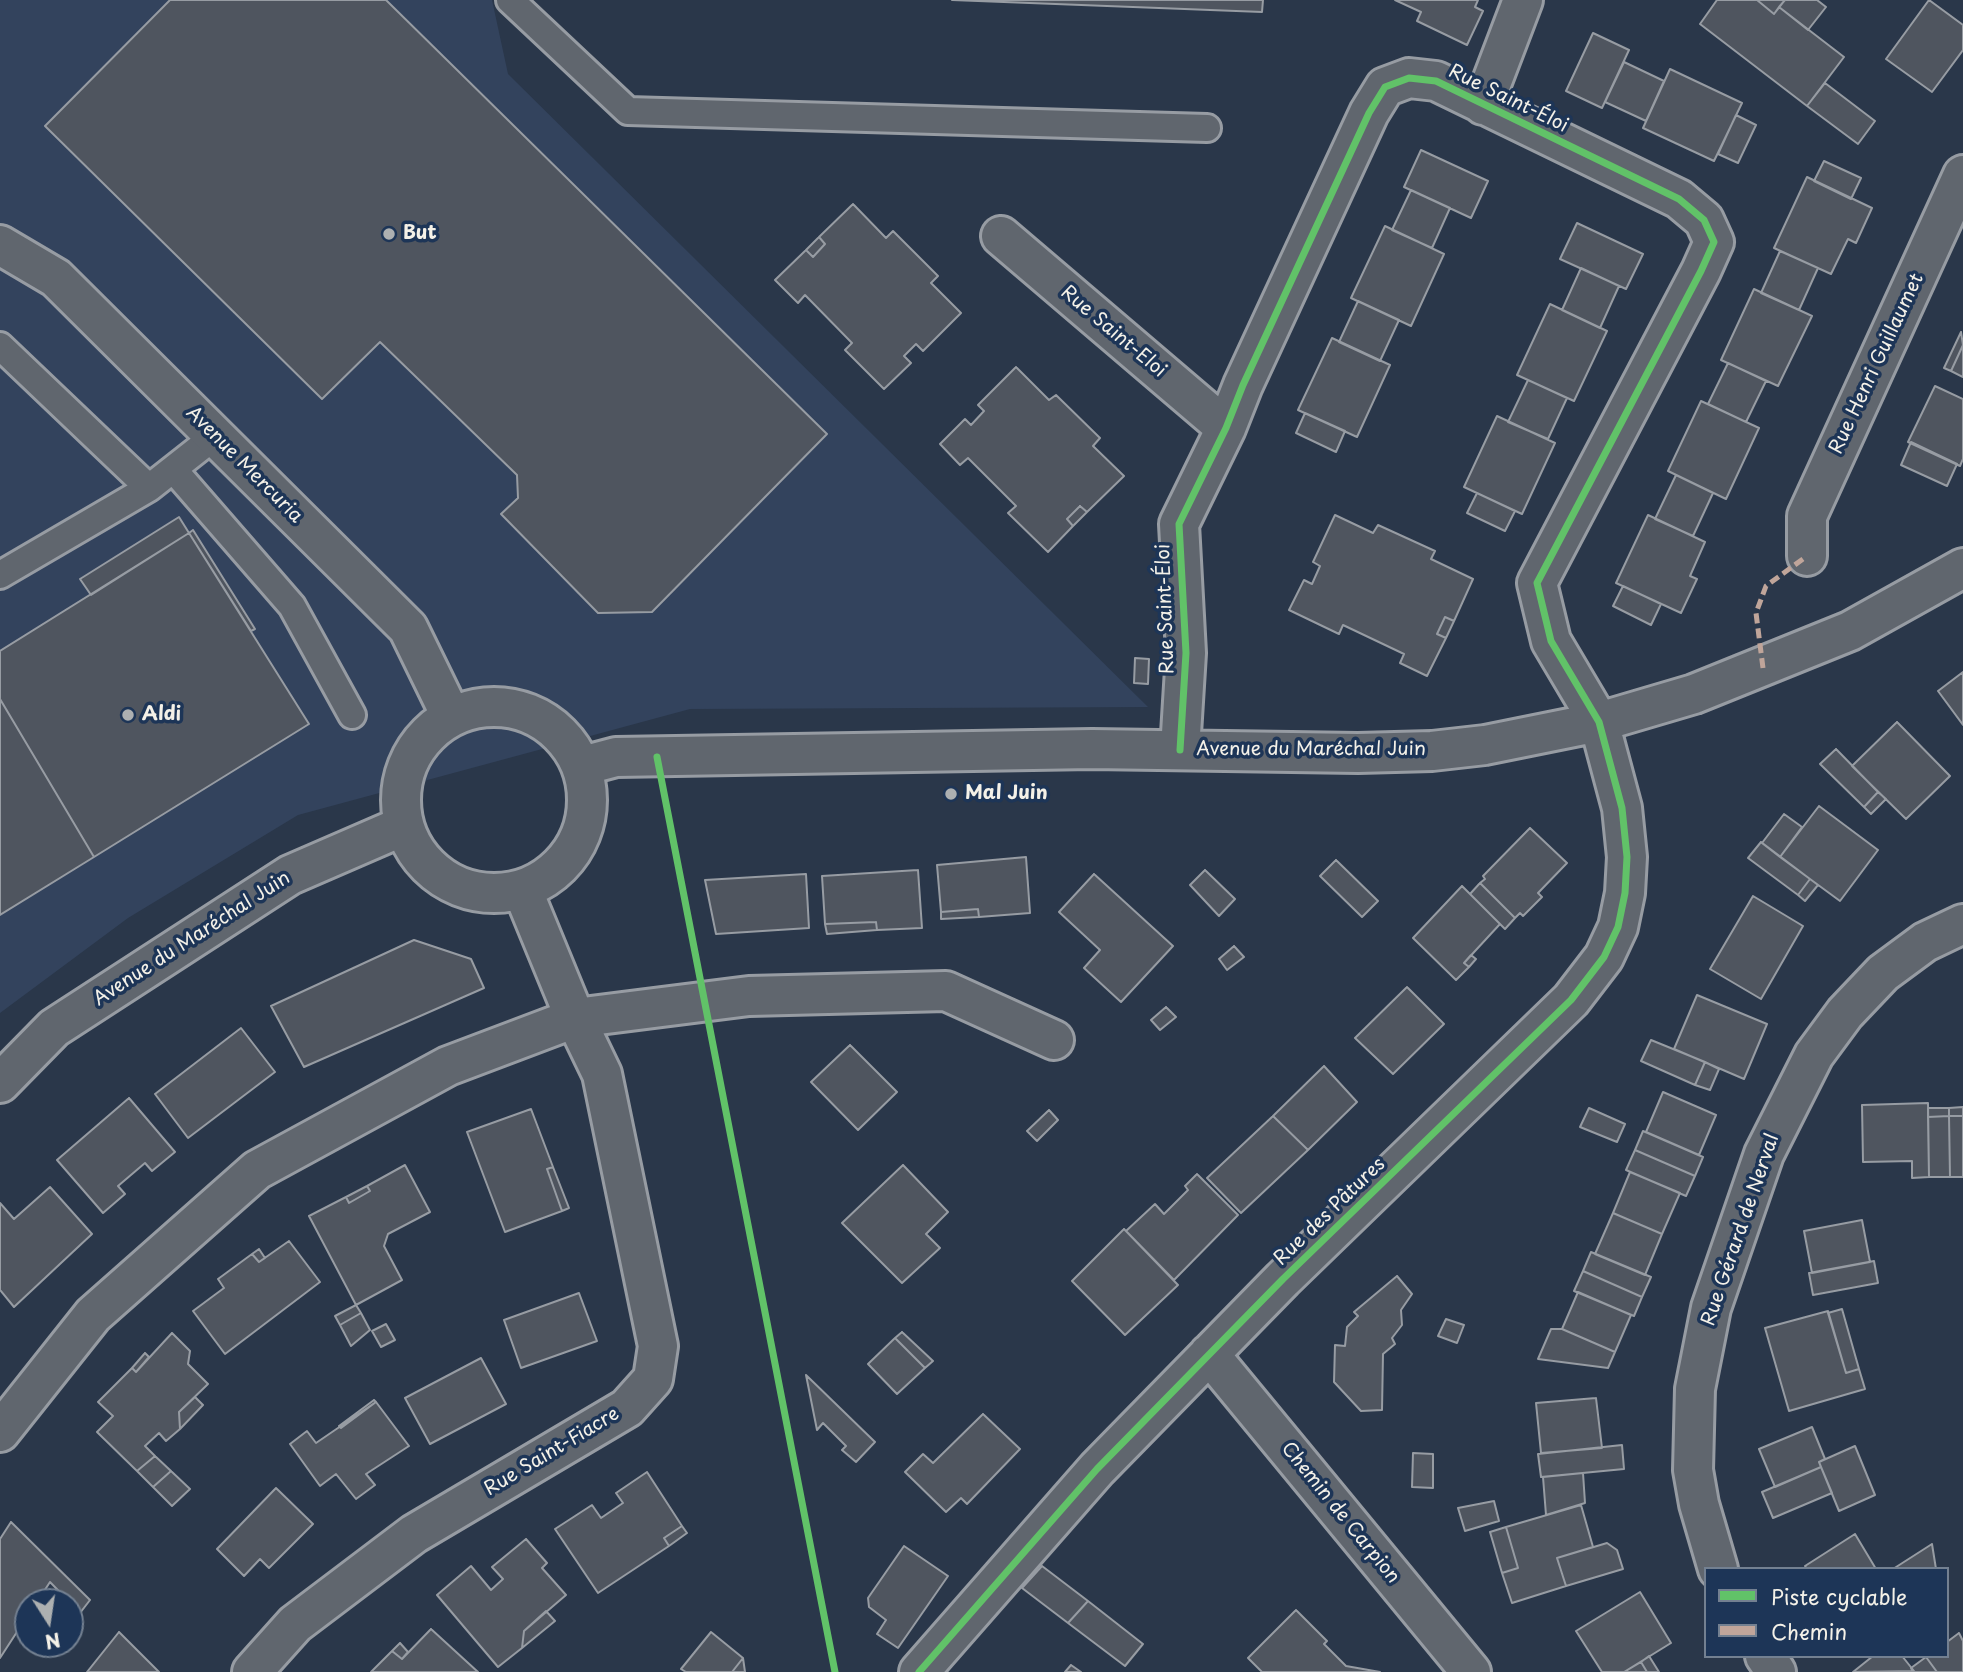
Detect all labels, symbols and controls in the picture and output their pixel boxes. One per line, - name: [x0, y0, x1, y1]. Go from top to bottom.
- street label: Rue Saint-Éloi: [1444, 60, 1572, 138]
- place label: But: [403, 223, 437, 245]
- marker: But: [381, 226, 397, 242]
- street label: Rue Henri Guillaumet: [1825, 270, 1929, 458]
- street label: Rue Saint-Eloi: [1056, 281, 1170, 383]
- street label: Avenue Mercuria: [181, 402, 307, 528]
- street label: Rue Saint-Éloi: [1152, 543, 1180, 675]
- place label: Aldi: [142, 704, 181, 726]
- marker: Aldi: [120, 707, 136, 723]
- street label: Avenue du Maréchal Juin: [1196, 739, 1426, 761]
- place label: Mal Juin: [965, 783, 1048, 805]
- marker: Mal Juin: [943, 786, 959, 802]
- street label: Avenue du Maréchal Juin: [89, 867, 295, 1011]
- street label: Rue Gérard de Nerval: [1697, 1131, 1785, 1329]
- street label: Rue des Pâtures: [1270, 1153, 1390, 1271]
- street label: Rue Saint-Fiacre: [480, 1403, 624, 1501]
- street label: Chemin de Carpion: [1276, 1438, 1404, 1588]
- legend: [1704, 1567, 1949, 1658]
- text: Piste cyclable: [1771, 1580, 1907, 1612]
- north arrow: [14, 1588, 84, 1658]
- text: Chemin: [1771, 1615, 1847, 1647]
- text: N: [43, 1626, 63, 1657]

